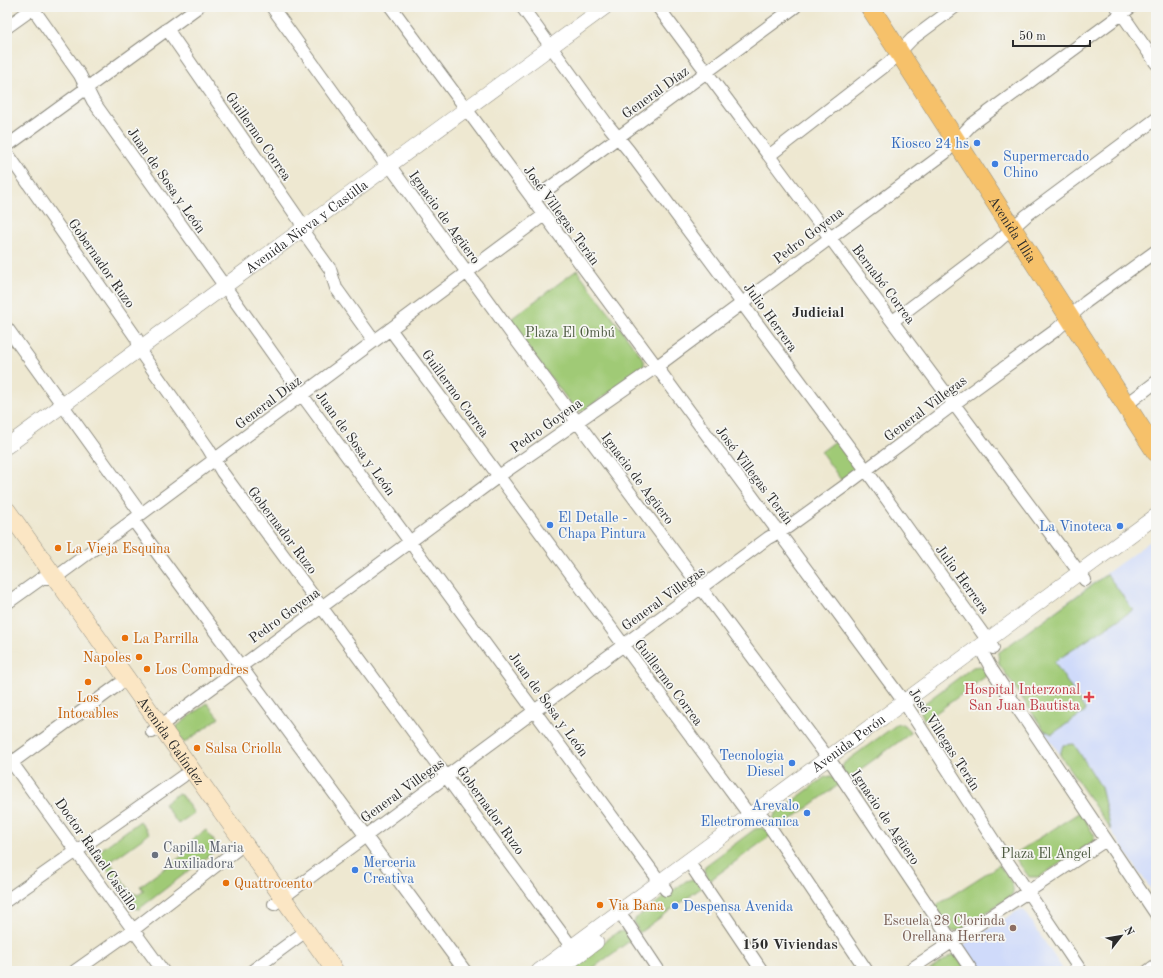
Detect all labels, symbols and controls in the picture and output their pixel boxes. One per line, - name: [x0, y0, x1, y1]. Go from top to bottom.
- scale bar: [1013, 22, 1090, 48]
- text: 50 m: [1019, 30, 1046, 43]
- street label: General Díaz: [620, 64, 692, 122]
- street label: Guillermo Correa: [223, 90, 294, 183]
- street label: Juan de Sosa y León: [125, 125, 208, 236]
- place label: Kiosco 24 hs: [891, 137, 969, 151]
- marker: Kiosco 24 hs: [972, 138, 982, 148]
- place label: Supermercado Chino: [1003, 150, 1089, 180]
- marker: Supermercado Chino: [990, 159, 1000, 169]
- street label: José Villegas Terán: [521, 163, 602, 268]
- street label: Ignacio de Agüero: [406, 169, 482, 267]
- street label: Avenida Nieva y Castilla: [243, 178, 371, 277]
- street label: Avenida Illia: [985, 194, 1038, 266]
- street label: Pedro Goyena: [771, 205, 846, 267]
- street label: Gobernador Ruzo: [65, 216, 137, 311]
- street label: Bernabé Correa: [849, 242, 917, 327]
- street label: Julio Herrera: [741, 280, 800, 355]
- district label: Judicial: [792, 306, 845, 321]
- park label: Plaza El Ombú: [525, 326, 616, 340]
- street label: Guillermo Correa: [419, 347, 492, 440]
- street label: General Villegas: [882, 373, 970, 444]
- street label: General Díaz: [233, 374, 304, 432]
- street label: Juan de Sosa y León: [313, 389, 398, 499]
- street label: Pedro Goyena: [508, 396, 585, 456]
- street label: José Villegas Terán: [713, 424, 796, 528]
- street label: Ignacio de Agüero: [598, 430, 676, 527]
- street label: Gobernador Ruzo: [245, 484, 320, 577]
- place label: El Detalle - Chapa Pintura: [558, 511, 646, 541]
- marker: El Detalle - Chapa Pintura: [545, 520, 555, 530]
- place label: La Vinoteca: [1039, 520, 1112, 534]
- marker: La Vinoteca: [1115, 521, 1125, 531]
- place label: La Vieja Esquina: [66, 542, 171, 556]
- street label: Julio Herrera: [933, 542, 992, 617]
- marker: La Vieja Esquina: [53, 543, 63, 553]
- street label: General Villegas: [619, 564, 708, 634]
- street label: Pedro Goyena: [247, 585, 323, 646]
- place label: La Parrilla: [133, 632, 199, 646]
- marker: La Parrilla: [120, 633, 130, 643]
- street label: Guillermo Correa: [631, 637, 705, 728]
- street label: Juan de Sosa y León: [506, 650, 591, 760]
- place label: Napoles: [83, 651, 131, 665]
- marker: Napoles: [134, 652, 144, 662]
- place label: Los Compadres: [155, 663, 249, 677]
- marker: Los Compadres: [142, 664, 152, 674]
- marker: Los Intocables: [83, 677, 93, 687]
- place label: Hospital Interzonal San Juan Bautista: [964, 683, 1080, 713]
- street label: José Villegas Terán: [906, 686, 983, 794]
- place label: Los Intocables: [57, 691, 119, 721]
- marker: Hospital Interzonal San Juan Bautista: [1083, 691, 1095, 703]
- street label: Avenida Galíndez: [134, 695, 206, 788]
- street label: Avenida Perón: [809, 712, 889, 776]
- place label: Salsa Criolla: [205, 742, 282, 756]
- marker: Salsa Criolla: [192, 743, 202, 753]
- place label: Tecnologia Diesel: [719, 749, 784, 779]
- street label: General Villegas: [358, 756, 447, 826]
- marker: Tecnologia Diesel: [787, 758, 797, 768]
- street label: Gobernador Ruzo: [454, 764, 527, 857]
- street label: Ignacio de Agüero: [848, 768, 922, 867]
- street label: Doctor Rafael Castillo: [52, 796, 140, 913]
- place label: Arevalo Electromecanica: [700, 799, 799, 829]
- marker: Arevalo Electromecanica: [802, 808, 812, 818]
- place label: Capilla Maria Auxiliadora: [163, 841, 244, 871]
- park label: Plaza El Angel: [1001, 847, 1092, 861]
- marker: Capilla Maria Auxiliadora: [150, 850, 160, 860]
- place label: Merceria Creativa: [363, 856, 416, 886]
- marker: Merceria Creativa: [350, 865, 360, 875]
- place label: Quattrocento: [234, 877, 313, 891]
- marker: Quattrocento: [221, 878, 231, 888]
- place label: Via Bana: [608, 899, 664, 913]
- marker: Via Bana: [595, 900, 605, 910]
- place label: Despensa Avenida: [683, 900, 793, 914]
- marker: Despensa Avenida: [670, 901, 680, 911]
- place label: Escuela 28 Clorinda Orellana Herrera: [883, 914, 1005, 944]
- north arrow: [1101, 916, 1141, 956]
- marker: Escuela 28 Clorinda Orellana Herrera: [1008, 923, 1018, 933]
- text: N: [1121, 925, 1135, 939]
- district label: 150 Viviendas: [742, 938, 838, 953]

